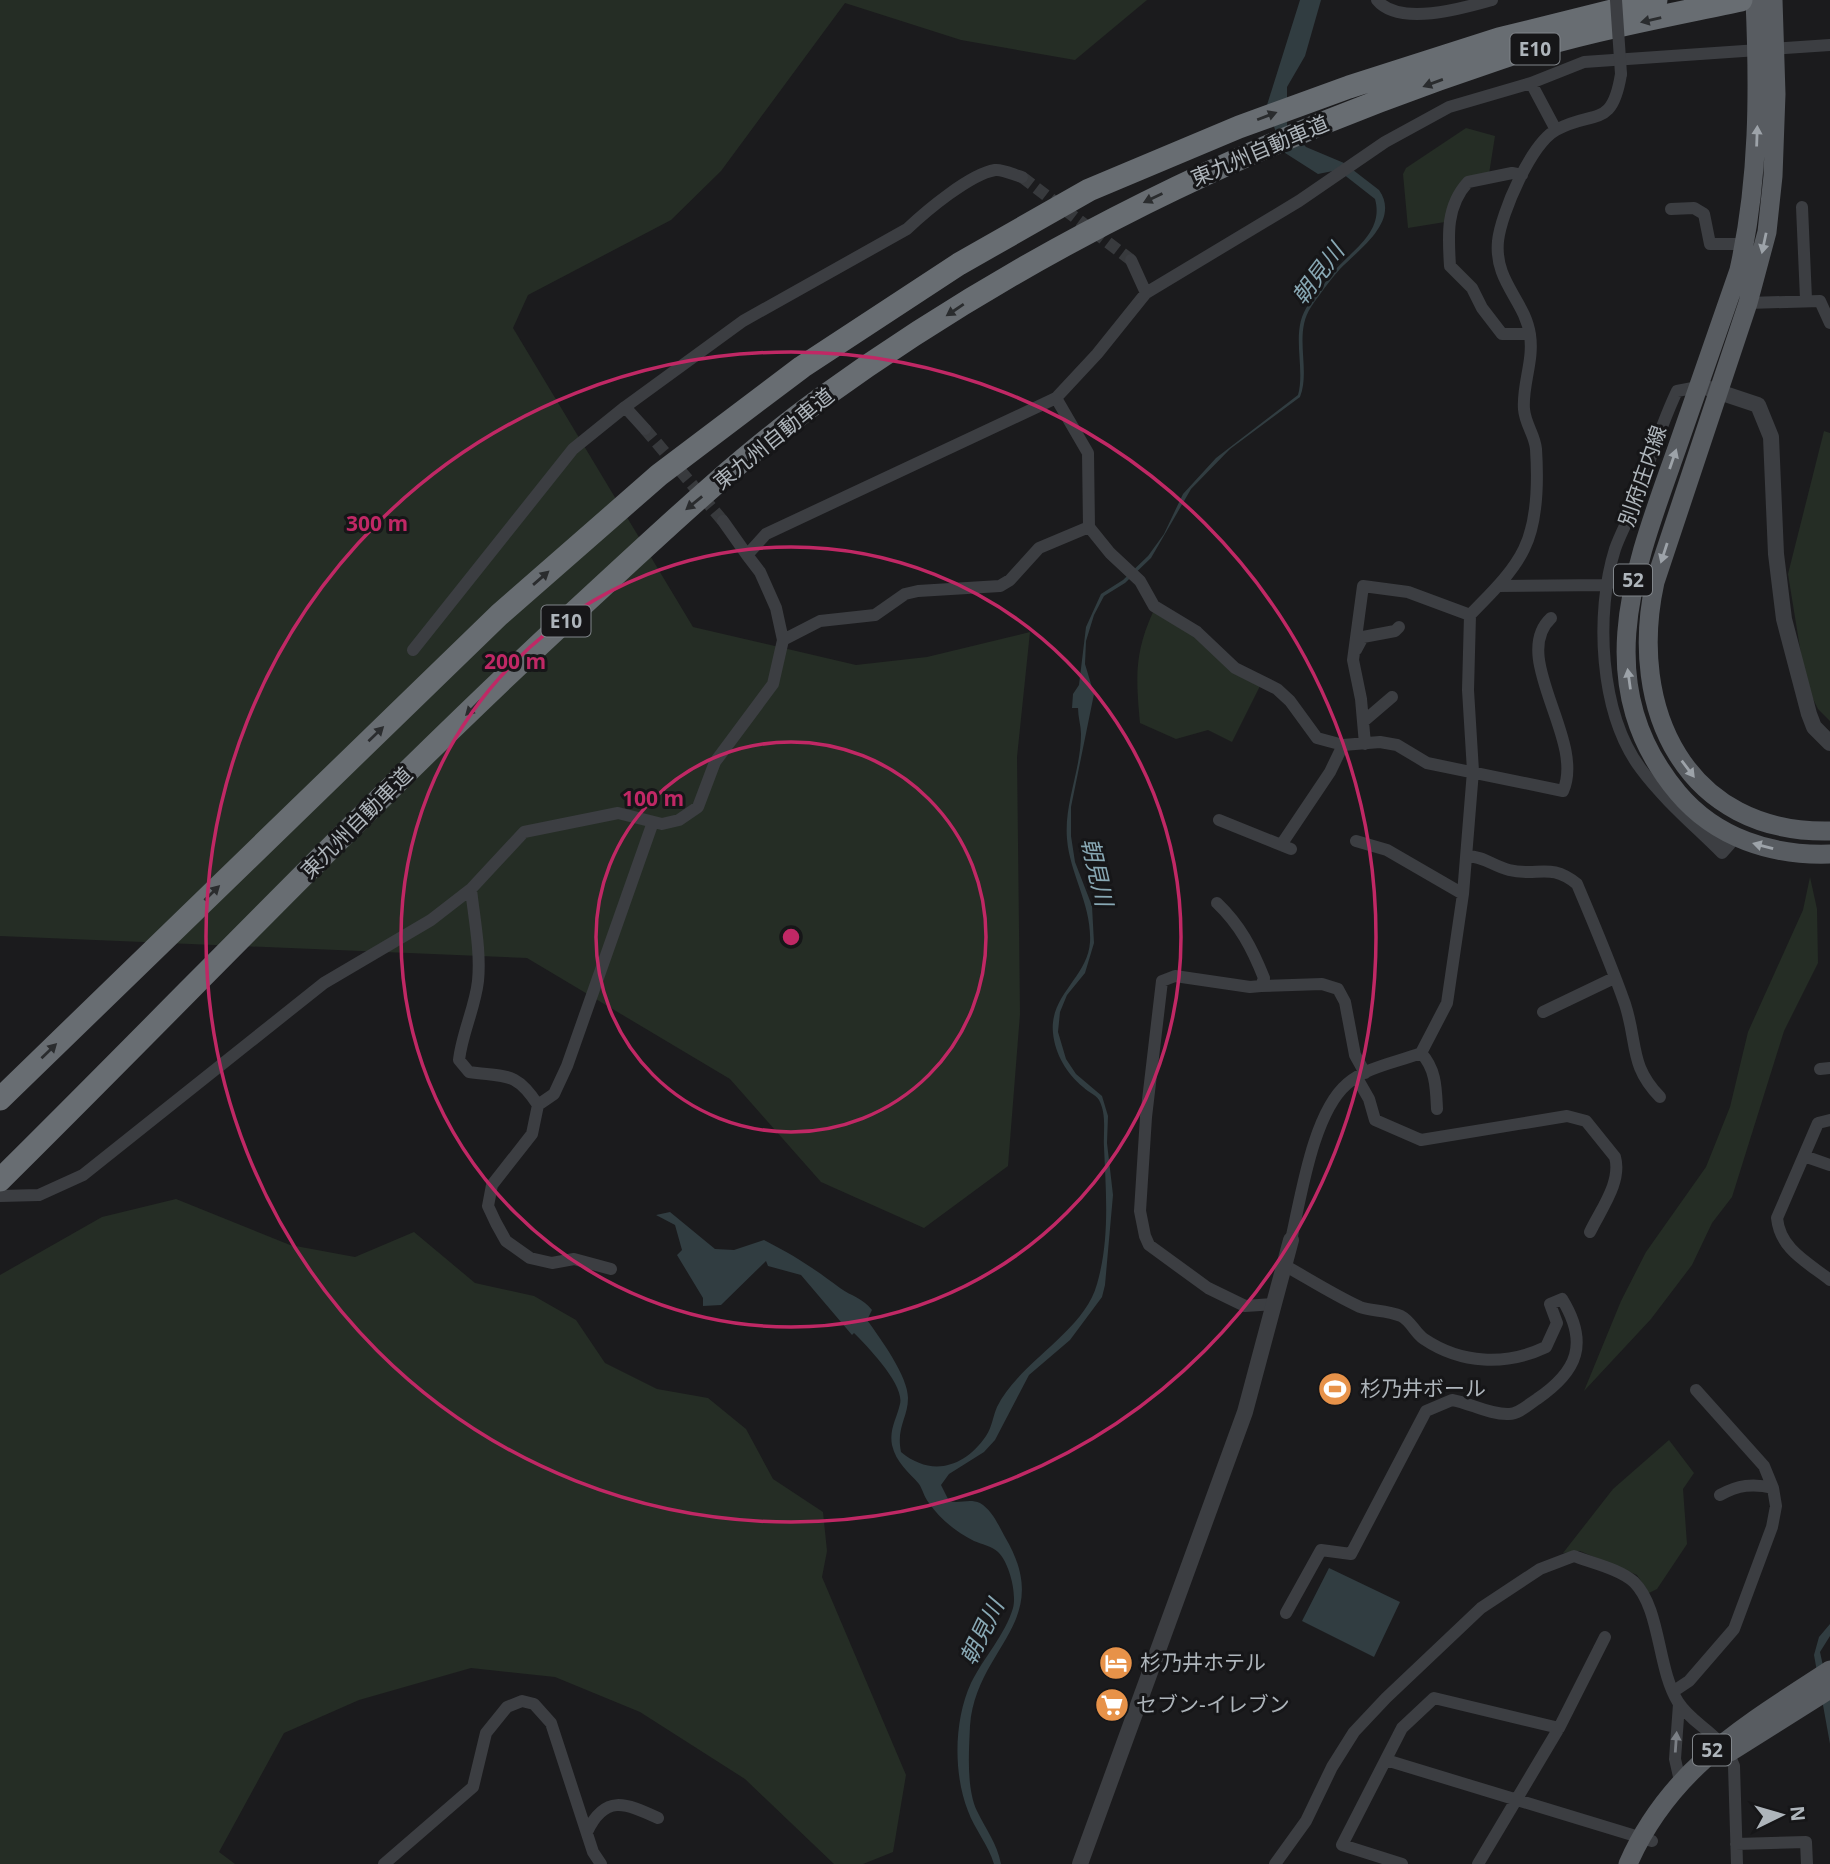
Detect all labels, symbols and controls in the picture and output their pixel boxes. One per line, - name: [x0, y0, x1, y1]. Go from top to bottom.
- one-way arrow: [1640, 15, 1662, 26]
- road number: E10: [1510, 34, 1560, 64]
- one-way arrow: [1422, 78, 1443, 89]
- street label: 東九州自動車道: [1186, 108, 1333, 192]
- one-way arrow: [1256, 111, 1277, 122]
- one-way arrow: [1751, 124, 1762, 146]
- one-way arrow: [1143, 193, 1163, 204]
- one-way arrow: [1759, 232, 1770, 254]
- water label: 朝見川: [1284, 234, 1353, 311]
- one-way arrow: [945, 303, 964, 316]
- street label: 東九州自動車道: [707, 381, 839, 495]
- street label: 別府庄内線: [1612, 421, 1672, 530]
- one-way arrow: [1668, 448, 1679, 469]
- one-way arrow: [685, 496, 703, 511]
- text: 300 m: [346, 509, 408, 537]
- one-way arrow: [1658, 542, 1669, 563]
- road number: 52: [1614, 565, 1652, 596]
- one-way arrow: [532, 570, 550, 586]
- road number: E10: [542, 606, 590, 636]
- text: 200 m: [484, 647, 546, 675]
- one-way arrow: [1623, 668, 1634, 690]
- one-way arrow: [465, 700, 482, 716]
- one-way arrow: [367, 727, 384, 743]
- street label: 東九州自動車道: [294, 760, 418, 884]
- one-way arrow: [1681, 760, 1695, 778]
- text: 100 m: [622, 784, 684, 812]
- water label: 朝見川: [1075, 835, 1122, 912]
- one-way arrow: [1751, 840, 1773, 851]
- one-way arrow: [203, 885, 220, 901]
- centre of rings: [779, 925, 803, 949]
- one-way arrow: [40, 1042, 57, 1059]
- sports icon: 杉乃井ボール: [1316, 1370, 1354, 1408]
- place label: 杉乃井ボール: [1360, 1374, 1486, 1402]
- water label: 朝見川: [952, 1591, 1012, 1670]
- hotel icon: 杉乃井ホテル: [1097, 1644, 1135, 1682]
- place label: 杉乃井ホテル: [1140, 1648, 1266, 1676]
- supermarket icon: セブン-イレブン: [1093, 1686, 1131, 1724]
- place label: セブン-イレブン: [1136, 1690, 1290, 1718]
- one-way arrow: [1671, 1731, 1682, 1753]
- road number: 52: [1693, 1734, 1731, 1766]
- north arrow: [1746, 1780, 1816, 1850]
- text: N: [1784, 1805, 1812, 1822]

